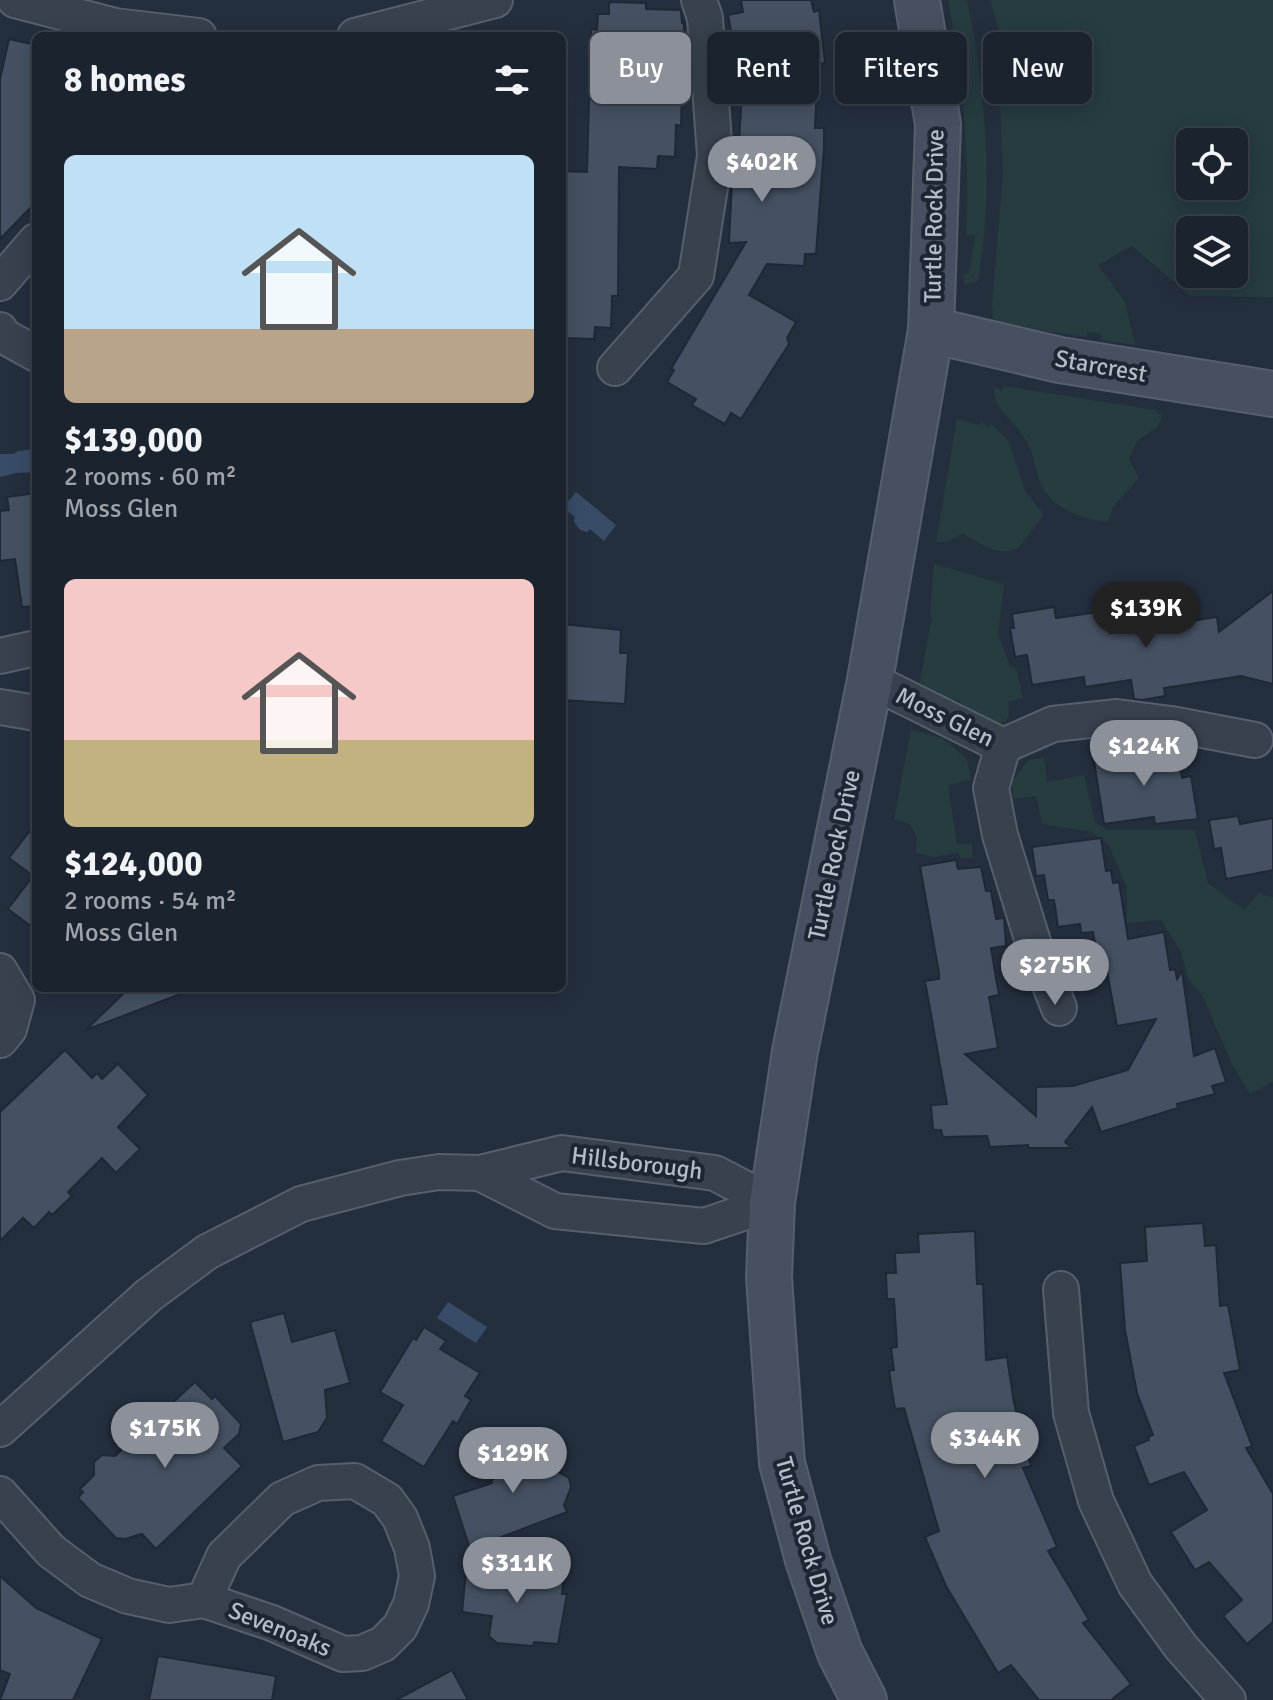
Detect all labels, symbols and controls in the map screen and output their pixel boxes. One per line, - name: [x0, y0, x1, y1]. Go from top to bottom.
- chip: Buy: [590, 32, 691, 104]
- chip: Rent: [707, 32, 819, 104]
- chip: Filters: [835, 32, 967, 104]
- chip: New: [983, 32, 1092, 104]
- icon: filters: [490, 58, 534, 102]
- text: 8 homes: [64, 59, 185, 101]
- map controls: [1176, 128, 1248, 288]
- button: locate: [1176, 128, 1248, 200]
- street label: Turtle Rock Drive: [917, 129, 951, 303]
- pin: $402K: [706, 136, 818, 204]
- text: $402K: [726, 146, 798, 178]
- icon: home: [227, 207, 371, 351]
- button: layers: [1176, 216, 1248, 288]
- street label: Starcrest: [1053, 343, 1149, 389]
- text: $139,000: [64, 419, 203, 461]
- text: 2 rooms · 60 m²: [64, 461, 237, 493]
- text: Moss Glen: [64, 493, 178, 525]
- pin: $139K: [1090, 582, 1202, 650]
- text: $139K: [1110, 592, 1182, 624]
- icon: home: [227, 631, 371, 775]
- street label: Moss Glen: [891, 680, 999, 754]
- pin: $124K: [1088, 720, 1200, 788]
- text: $124K: [1108, 730, 1180, 762]
- street label: Turtle Rock Drive: [801, 767, 867, 943]
- text: $124,000: [64, 843, 203, 885]
- text: 2 rooms · 54 m²: [64, 885, 237, 917]
- text: Moss Glen: [64, 917, 178, 949]
- pin: $275K: [999, 939, 1111, 1007]
- text: $275K: [1019, 949, 1091, 981]
- street label: Hillsborough: [570, 1140, 704, 1186]
- pin: $175K: [109, 1402, 221, 1470]
- text: $175K: [129, 1412, 201, 1444]
- pin: $344K: [929, 1412, 1041, 1480]
- text: $344K: [949, 1422, 1021, 1454]
- pin: $129K: [457, 1427, 569, 1495]
- text: $129K: [477, 1437, 549, 1469]
- street label: Turtle Rock Drive: [769, 1453, 845, 1629]
- pin: $311K: [461, 1537, 573, 1605]
- text: $311K: [481, 1547, 553, 1579]
- street label: Sevenoaks: [224, 1595, 336, 1663]

